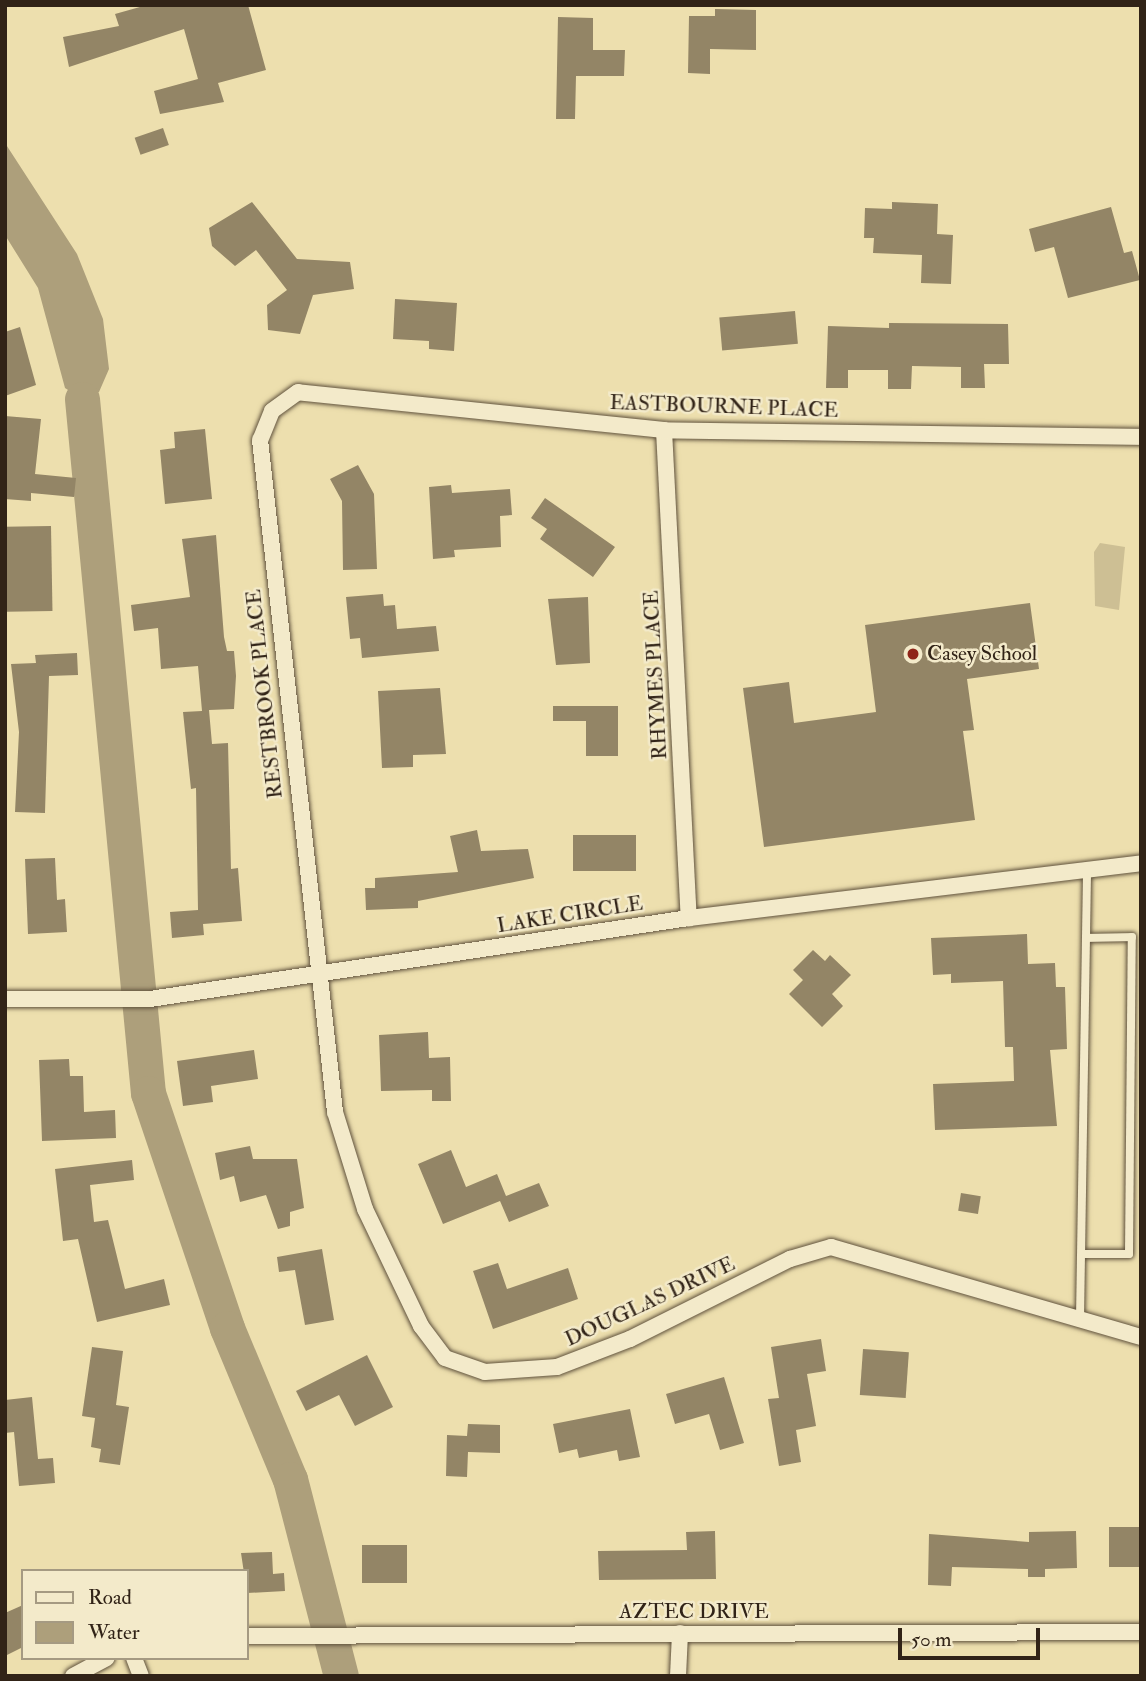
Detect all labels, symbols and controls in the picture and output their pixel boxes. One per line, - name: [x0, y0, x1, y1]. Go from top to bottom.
- street label: EASTBOURNE PLACE: [609, 390, 839, 424]
- street label: RESTBROOK PLACE: [241, 588, 289, 800]
- street label: RHYMES PLACE: [639, 590, 673, 760]
- place label: Casey School: [927, 641, 1037, 667]
- marker: Casey School: [905, 646, 921, 662]
- street label: LAKE CIRCLE: [495, 891, 645, 939]
- street label: DOUGLAS DRIVE: [561, 1252, 739, 1352]
- legend: [21, 1569, 248, 1660]
- text: Road: [88, 1584, 132, 1611]
- street label: AZTEC DRIVE: [619, 1599, 769, 1625]
- scale bar: [901, 1614, 1043, 1658]
- text: Water: [88, 1619, 140, 1646]
- text: 50 m: [911, 1626, 952, 1653]

